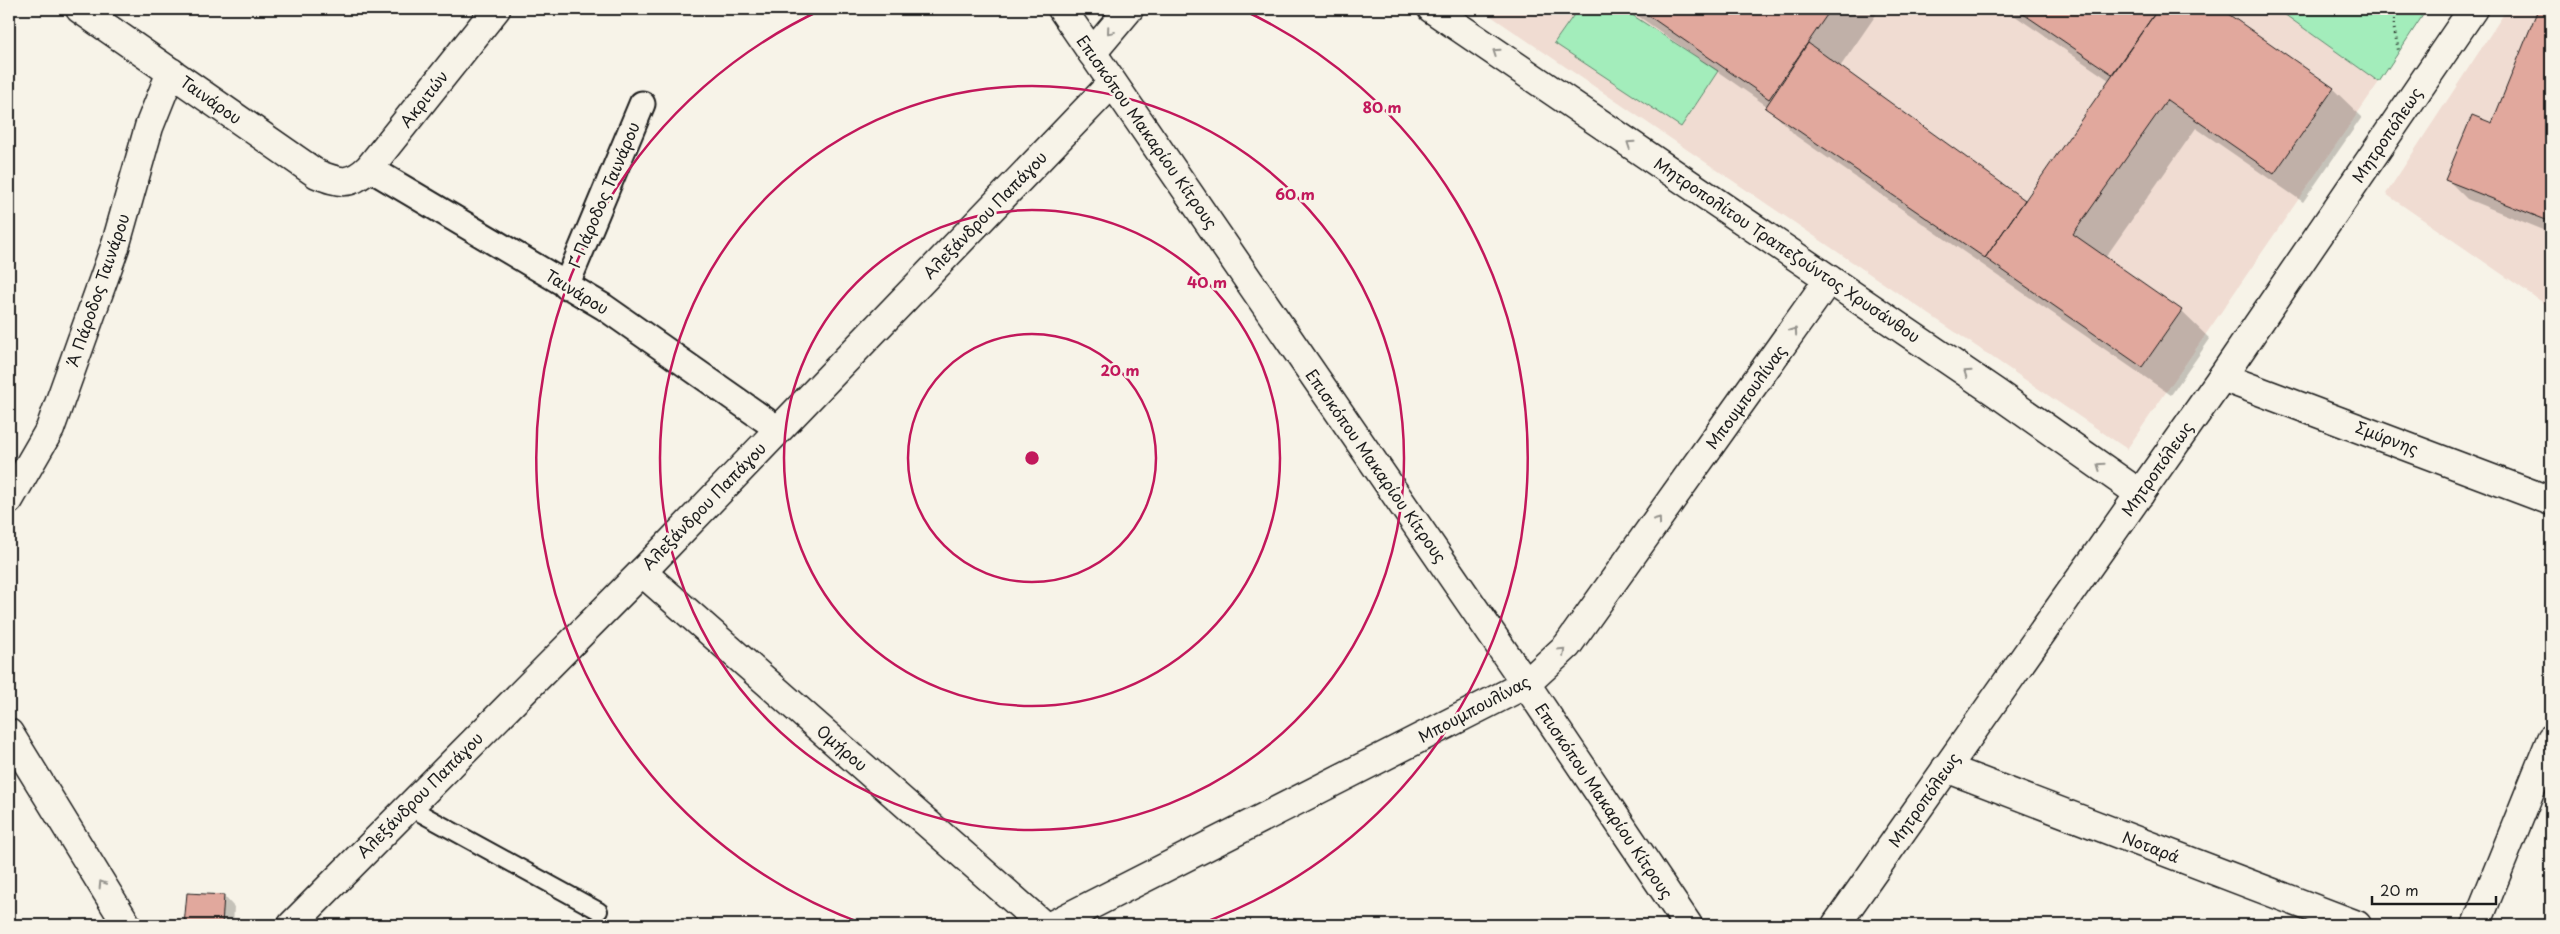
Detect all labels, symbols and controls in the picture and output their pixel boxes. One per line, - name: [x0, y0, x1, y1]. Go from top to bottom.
- one-way arrow: [1108, 25, 1116, 34]
- street label: Επισκόπου Μακαρίου Κίτρους: [1072, 30, 1224, 233]
- one-way arrow: [1492, 49, 1501, 58]
- street label: Ακριτών: [393, 65, 453, 132]
- street label: Ταινάρου: [176, 69, 247, 129]
- street label: Μητροπόλεως: [2345, 82, 2427, 187]
- text: 80 m: [1362, 95, 1402, 118]
- street label: Γ΄ Πάροδος Ταινάρου: [561, 118, 645, 272]
- one-way arrow: [1626, 140, 1635, 150]
- street label: Αλεξάνδρου Παπάγου: [917, 145, 1052, 284]
- street label: Μητροπολίτου Τραπεζούντος Χρυσάνθου: [1650, 151, 1926, 348]
- text: 60 m: [1275, 182, 1315, 205]
- street label: Α΄ Πάροδος Ταινάρου: [60, 210, 135, 369]
- street label: Ταινάρου: [541, 263, 614, 320]
- text: 40 m: [1187, 270, 1227, 293]
- one-way arrow: [1788, 328, 1796, 337]
- street label: Μπουμπουλίνας: [1699, 339, 1791, 453]
- text: 20 m: [1101, 358, 1139, 381]
- street label: Επισκόπου Μακαρίου Κίτρους: [1301, 364, 1453, 567]
- one-way arrow: [1963, 370, 1973, 379]
- street label: Σμύρνης: [2352, 414, 2422, 460]
- street label: Μητροπόλεως: [2115, 416, 2198, 521]
- street label: Αλεξάνδρου Παπάγου: [636, 436, 771, 575]
- centre of rings: [1023, 449, 1041, 467]
- one-way arrow: [2096, 463, 2106, 472]
- one-way arrow: [1652, 516, 1661, 526]
- one-way arrow: [1556, 648, 1565, 657]
- street label: Μπουμπουλίνας: [1413, 669, 1534, 748]
- street label: Επισκόπου Μακαρίου Κίτρους: [1530, 698, 1680, 903]
- street label: Ομήρου: [812, 718, 873, 776]
- street label: Αλεξάνδρου Παπάγου: [351, 726, 488, 863]
- street label: Μητροπόλεως: [1882, 747, 1965, 852]
- street label: Νοταρά: [2119, 824, 2184, 868]
- scale bar: [2372, 874, 2496, 906]
- text: 20 m: [2380, 878, 2419, 901]
- one-way arrow: [98, 880, 108, 889]

